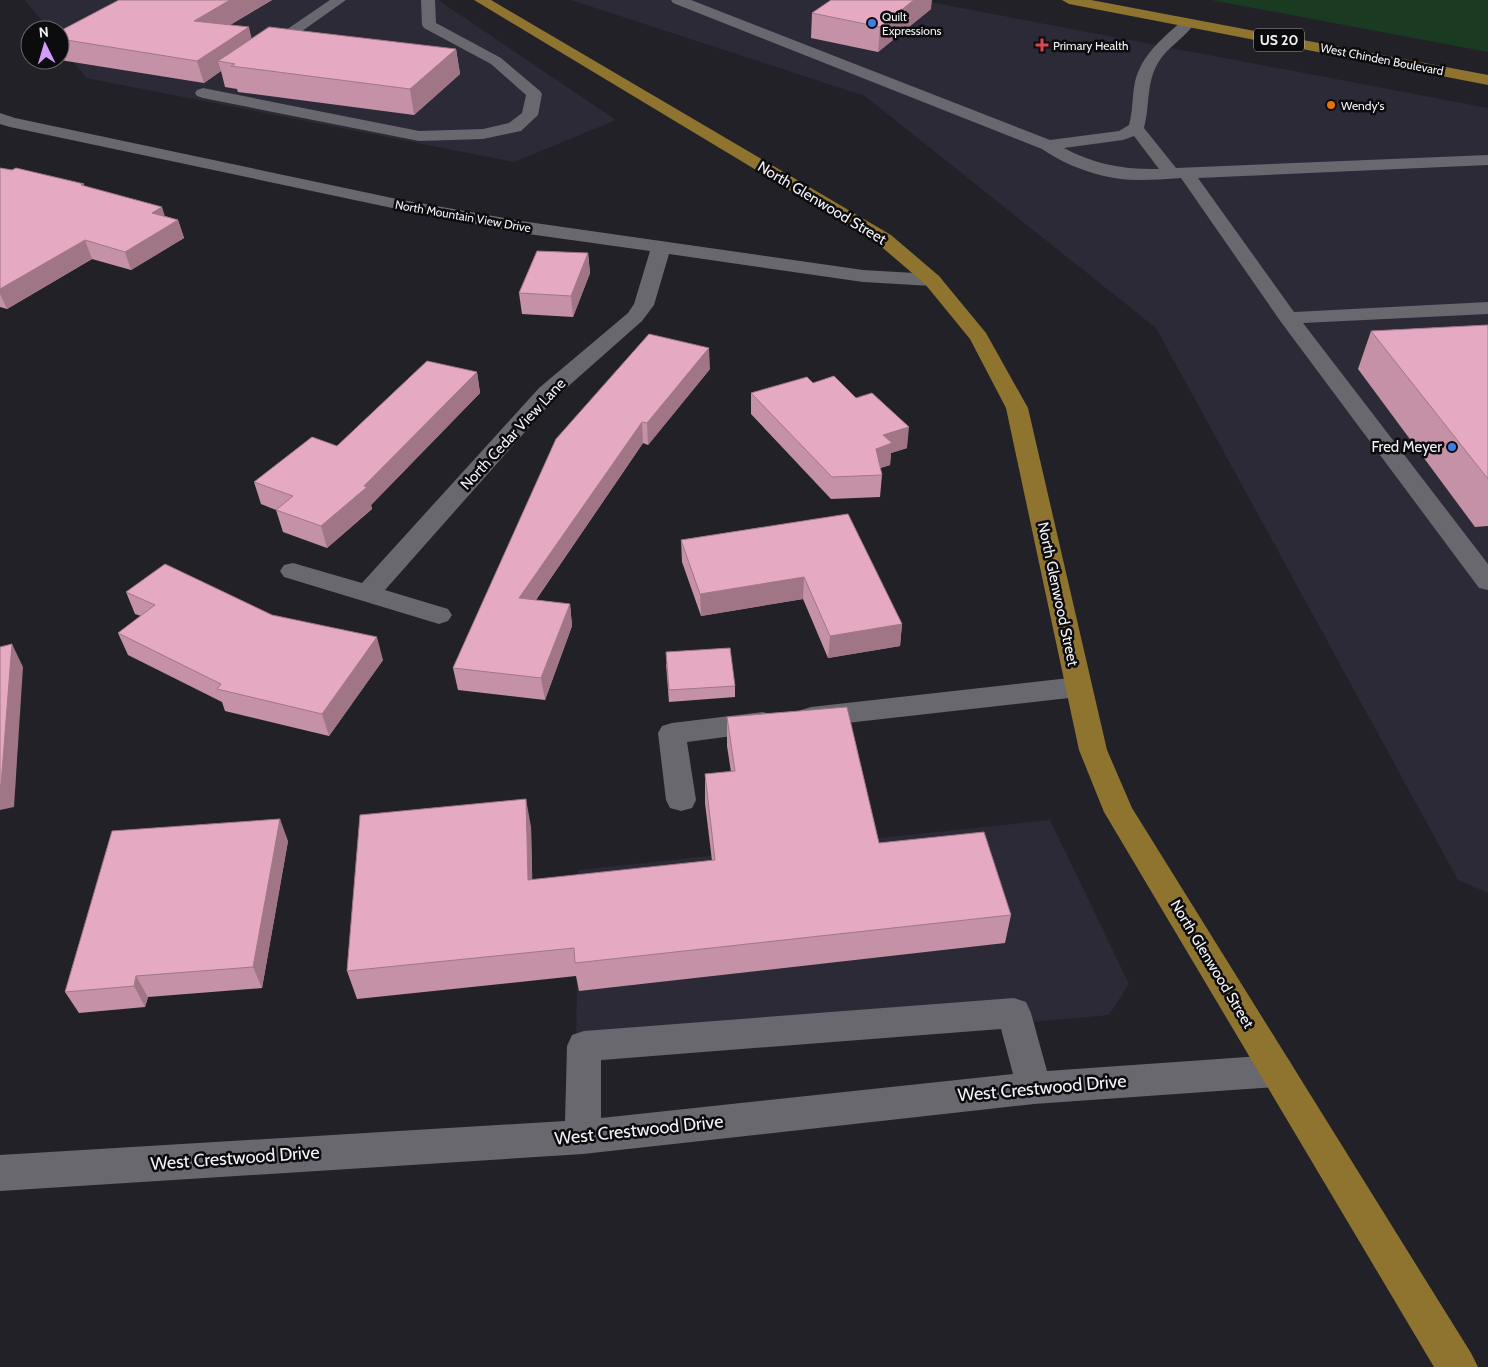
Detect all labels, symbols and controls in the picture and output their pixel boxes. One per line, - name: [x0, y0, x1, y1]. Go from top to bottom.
- place label: Quilt Expressions: [882, 9, 942, 38]
- marker: Quilt Expressions: [866, 17, 878, 29]
- north arrow: [20, 20, 70, 70]
- text: N: [38, 23, 50, 41]
- road number: US 20: [1254, 28, 1304, 52]
- marker: Primary Health: [1035, 38, 1049, 52]
- place label: Primary Health: [1053, 38, 1128, 53]
- street label: West Chinden Boulevard: [1319, 40, 1445, 78]
- place label: Wendy's: [1341, 98, 1384, 113]
- marker: Wendy's: [1325, 99, 1337, 111]
- street label: North Glenwood Street: [754, 157, 890, 249]
- street label: North Mountain View Drive: [394, 197, 532, 235]
- street label: North Cedar View Lane: [457, 374, 570, 494]
- place label: Fred Meyer: [1371, 438, 1442, 456]
- marker: Fred Meyer: [1446, 441, 1458, 453]
- street label: North Glenwood Street: [1034, 520, 1082, 668]
- street label: North Glenwood Street: [1166, 896, 1258, 1032]
- street label: West Crestwood Drive: [957, 1070, 1127, 1106]
- street label: West Crestwood Drive: [554, 1110, 724, 1150]
- street label: West Crestwood Drive: [150, 1141, 320, 1175]

